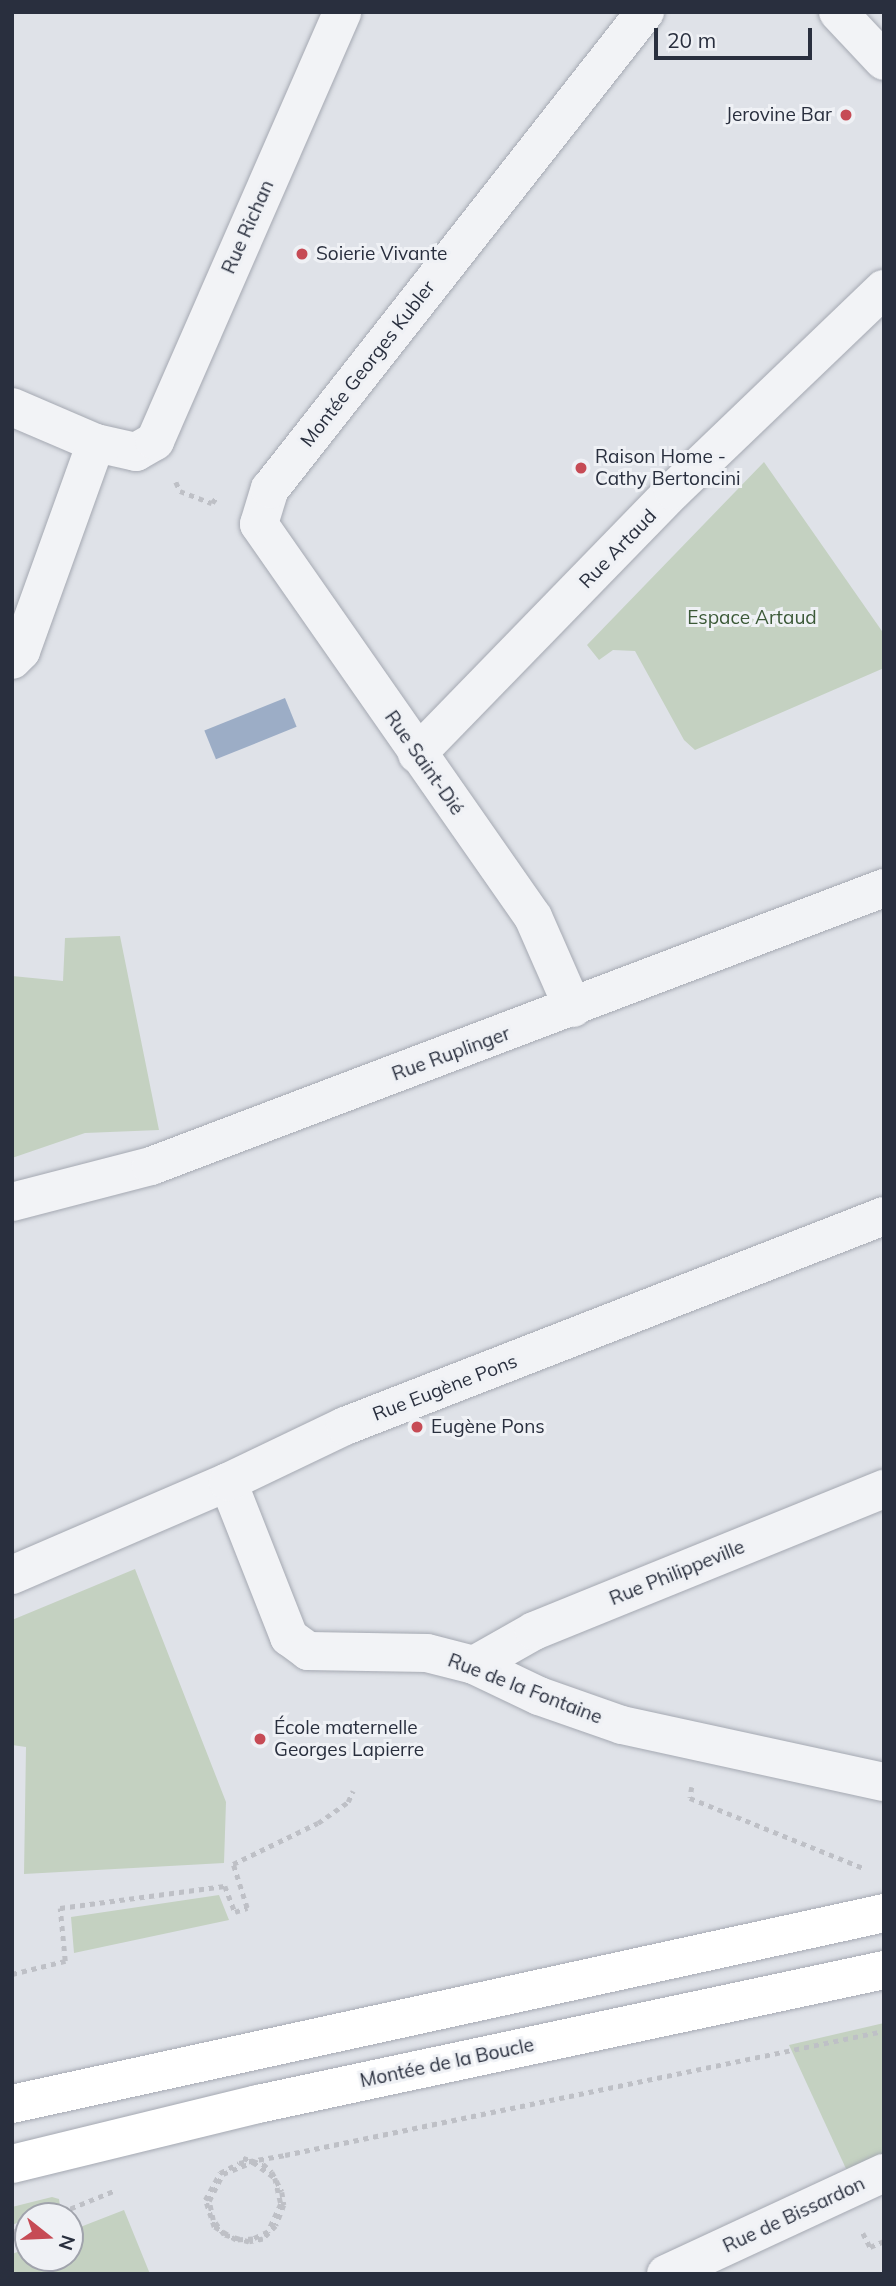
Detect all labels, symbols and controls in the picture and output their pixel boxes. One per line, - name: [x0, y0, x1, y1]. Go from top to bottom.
- scale bar: [658, 14, 816, 58]
- text: 20 m: [667, 27, 716, 53]
- place label: Jerovine Bar: [726, 104, 832, 126]
- marker: Jerovine Bar: [838, 107, 854, 123]
- street label: Rue Richan: [217, 177, 279, 277]
- place label: Soierie Vivante: [316, 243, 447, 265]
- marker: Soierie Vivante: [294, 246, 310, 262]
- street label: Montée Georges Kubler: [296, 276, 440, 452]
- place label: Raison Home - Cathy Bertoncini: [595, 446, 741, 490]
- marker: Raison Home - Cathy Bertoncini: [573, 460, 589, 476]
- street label: Rue Artaud: [575, 505, 661, 593]
- park label: Espace Artaud: [687, 607, 817, 629]
- street label: Rue Saint-Dié: [380, 707, 468, 819]
- street label: Rue Ruplinger: [389, 1022, 513, 1086]
- street label: Rue Eugène Pons: [369, 1350, 521, 1426]
- place label: Eugène Pons: [431, 1416, 545, 1438]
- marker: Eugène Pons: [409, 1419, 425, 1435]
- street label: Rue Philippeville: [606, 1536, 748, 1610]
- street label: Rue de la Fontaine: [445, 1649, 605, 1729]
- place label: École maternelle Georges Lapierre: [274, 1717, 424, 1761]
- marker: École maternelle Georges Lapierre: [252, 1731, 268, 1747]
- street label: Montée de la Boucle: [358, 2033, 536, 2093]
- street label: Rue de Bissardon: [719, 2172, 869, 2258]
- north arrow: [14, 2202, 84, 2272]
- text: N: [53, 2232, 81, 2253]

